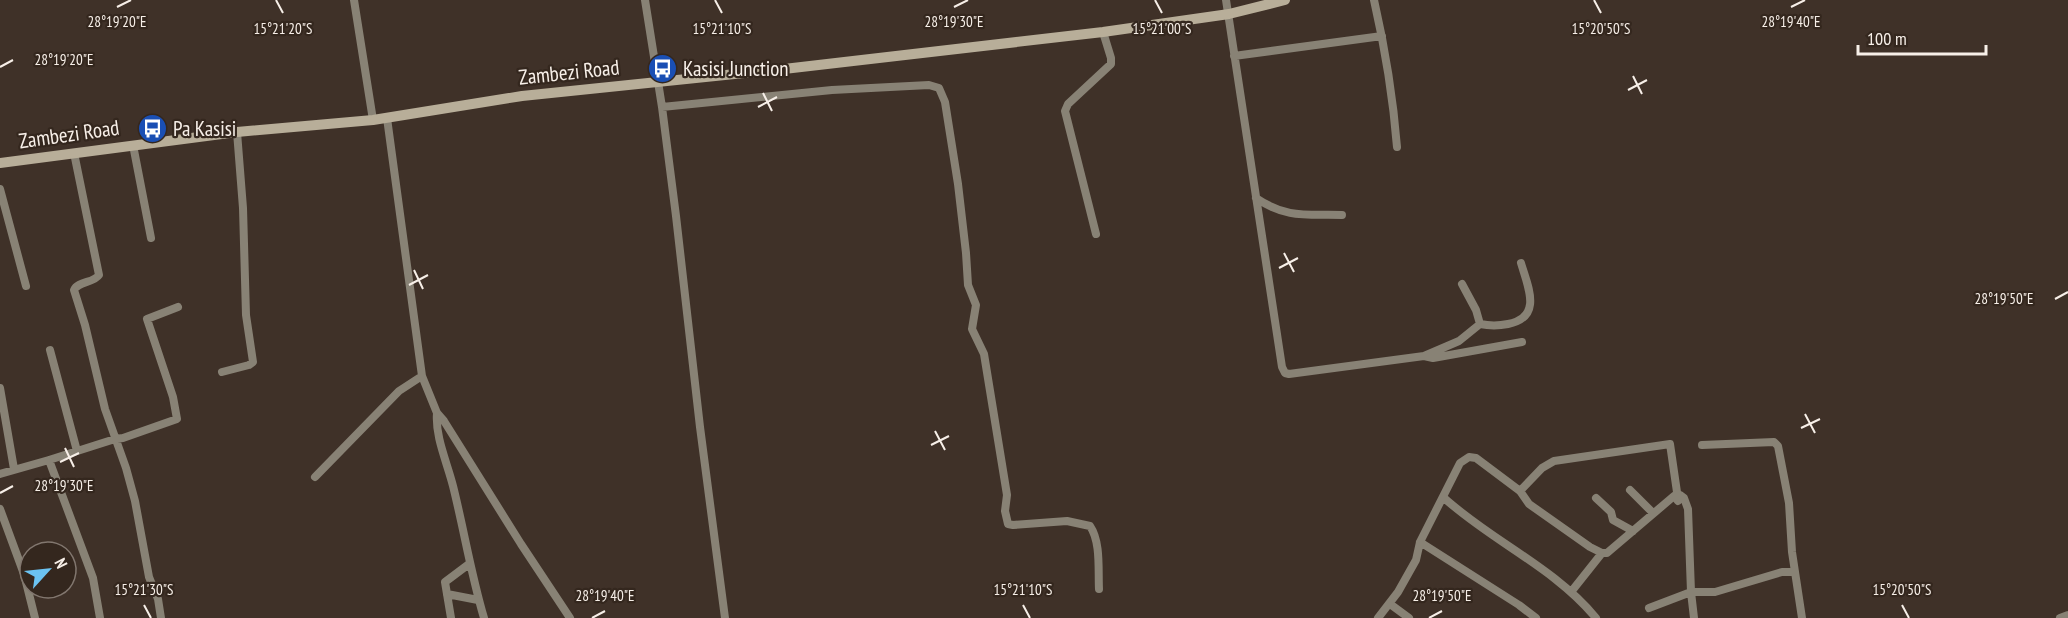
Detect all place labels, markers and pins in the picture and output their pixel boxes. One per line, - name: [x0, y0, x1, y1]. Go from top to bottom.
- bus stop icon: Kasisi Junction: [646, 52, 678, 84]
- place label: Kasisi Junction: [683, 55, 789, 82]
- bus stop icon: Pa Kasisi: [136, 112, 168, 144]
- place label: Pa Kasisi: [173, 115, 236, 142]

